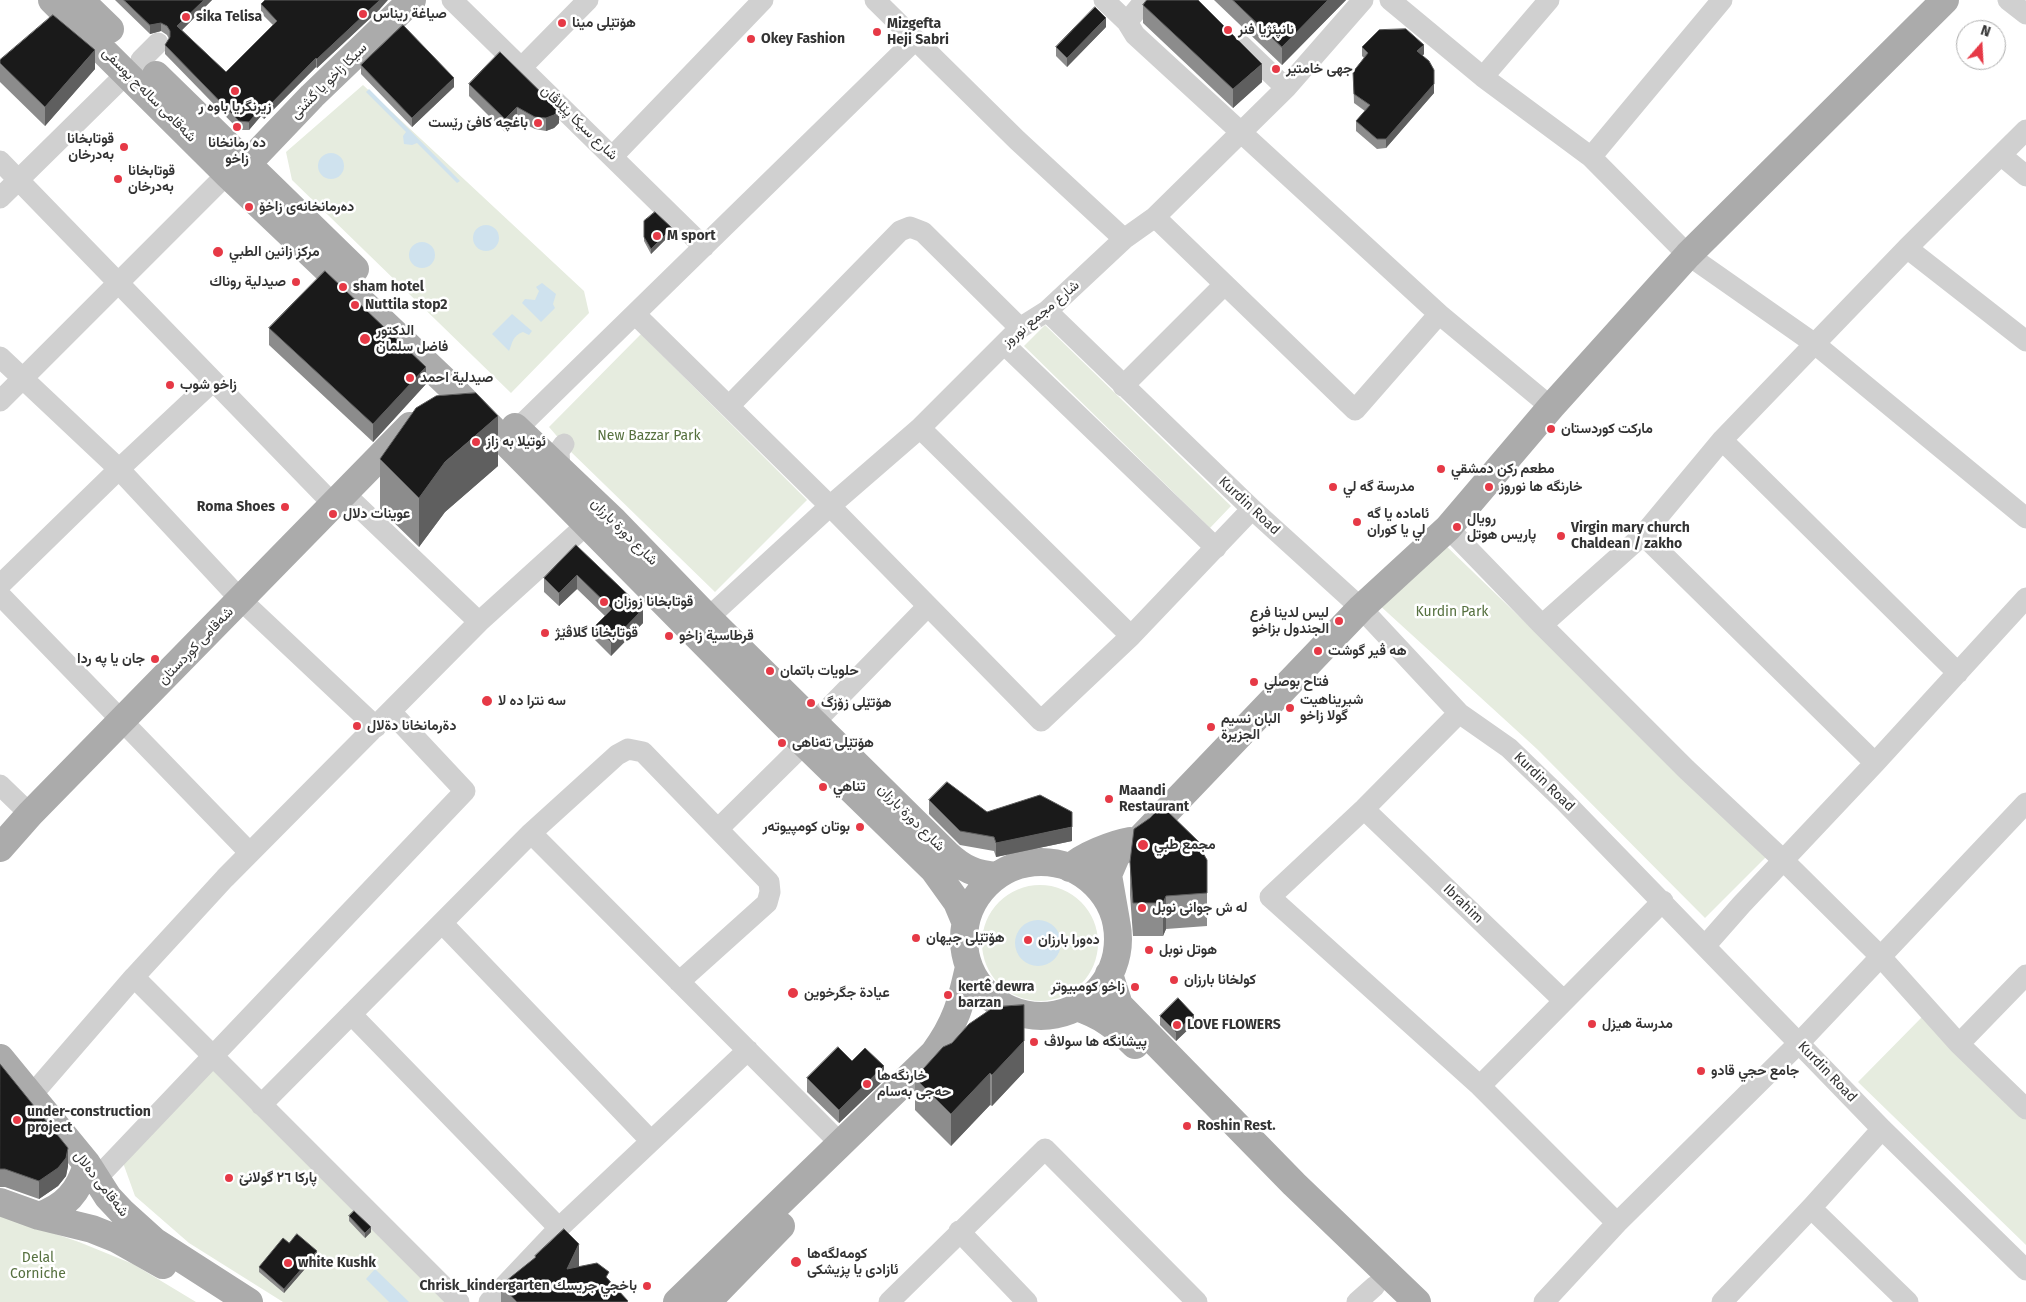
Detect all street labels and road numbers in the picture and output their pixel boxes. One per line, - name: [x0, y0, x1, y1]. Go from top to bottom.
- street label: سیکا زاخو یا گشتى: [287, 39, 371, 123]
- street label: شەقامی سالەح یوسفی: [98, 44, 200, 146]
- street label: شارع سيكا پێلاڤان: [537, 82, 621, 164]
- street label: شارع مجمع نوروز: [999, 277, 1083, 351]
- street label: Kurdin Road: [1215, 473, 1283, 539]
- street label: شارع دورة بارزان: [587, 495, 661, 569]
- street label: شەقامی کوردستان: [155, 604, 237, 688]
- street label: Kurdin Road: [1510, 749, 1578, 815]
- street label: شارع دورة بارزان: [874, 781, 948, 855]
- street label: Ibrahim: [1439, 881, 1487, 927]
- street label: Kurdin Road: [1794, 1038, 1860, 1106]
- street label: شەقامی دەلال: [70, 1148, 132, 1220]

